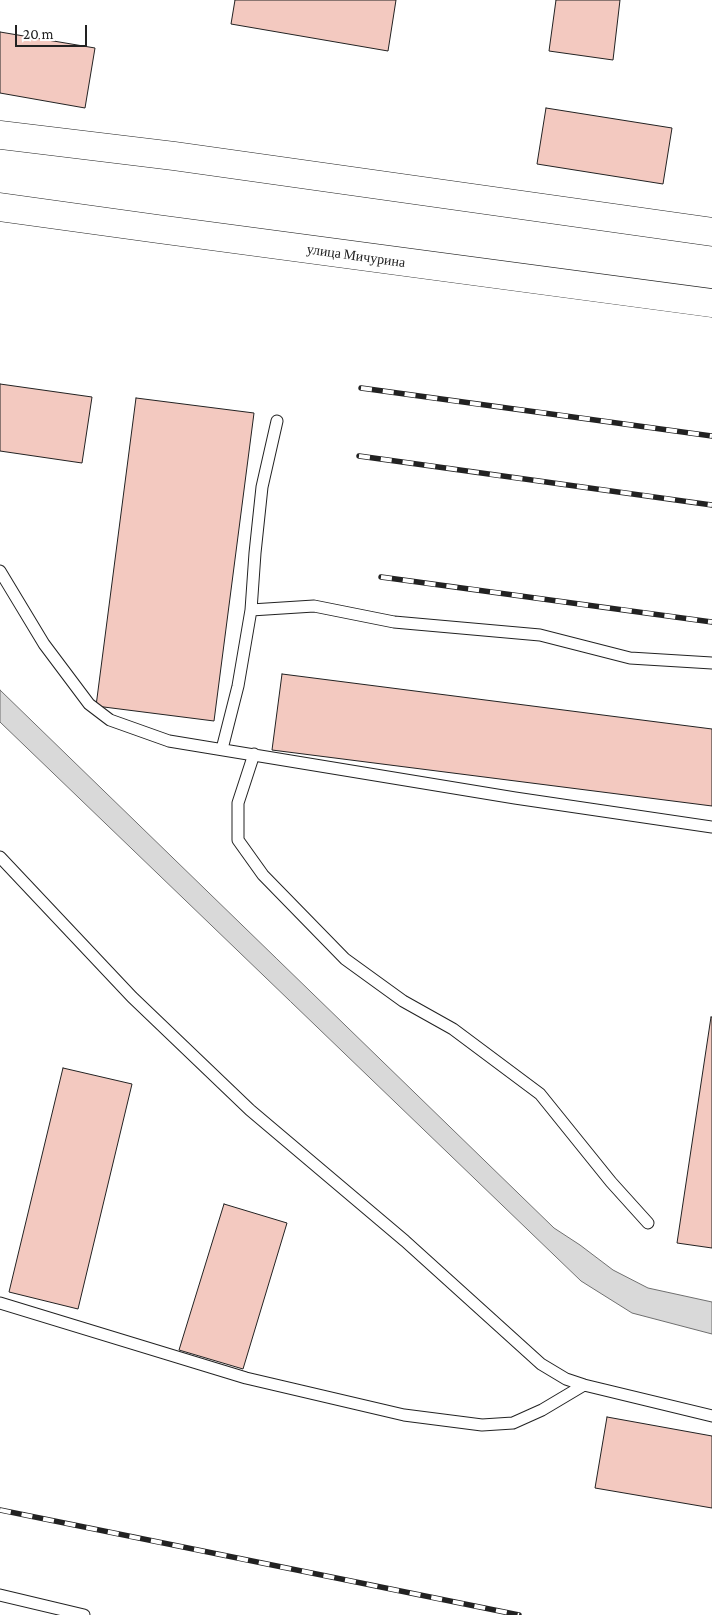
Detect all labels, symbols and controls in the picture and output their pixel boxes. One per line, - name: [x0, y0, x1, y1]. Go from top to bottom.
- scale bar: [18, 15, 90, 47]
- text: 20 m: [23, 26, 54, 42]
- street label: улица Мичурина: [306, 241, 406, 271]

